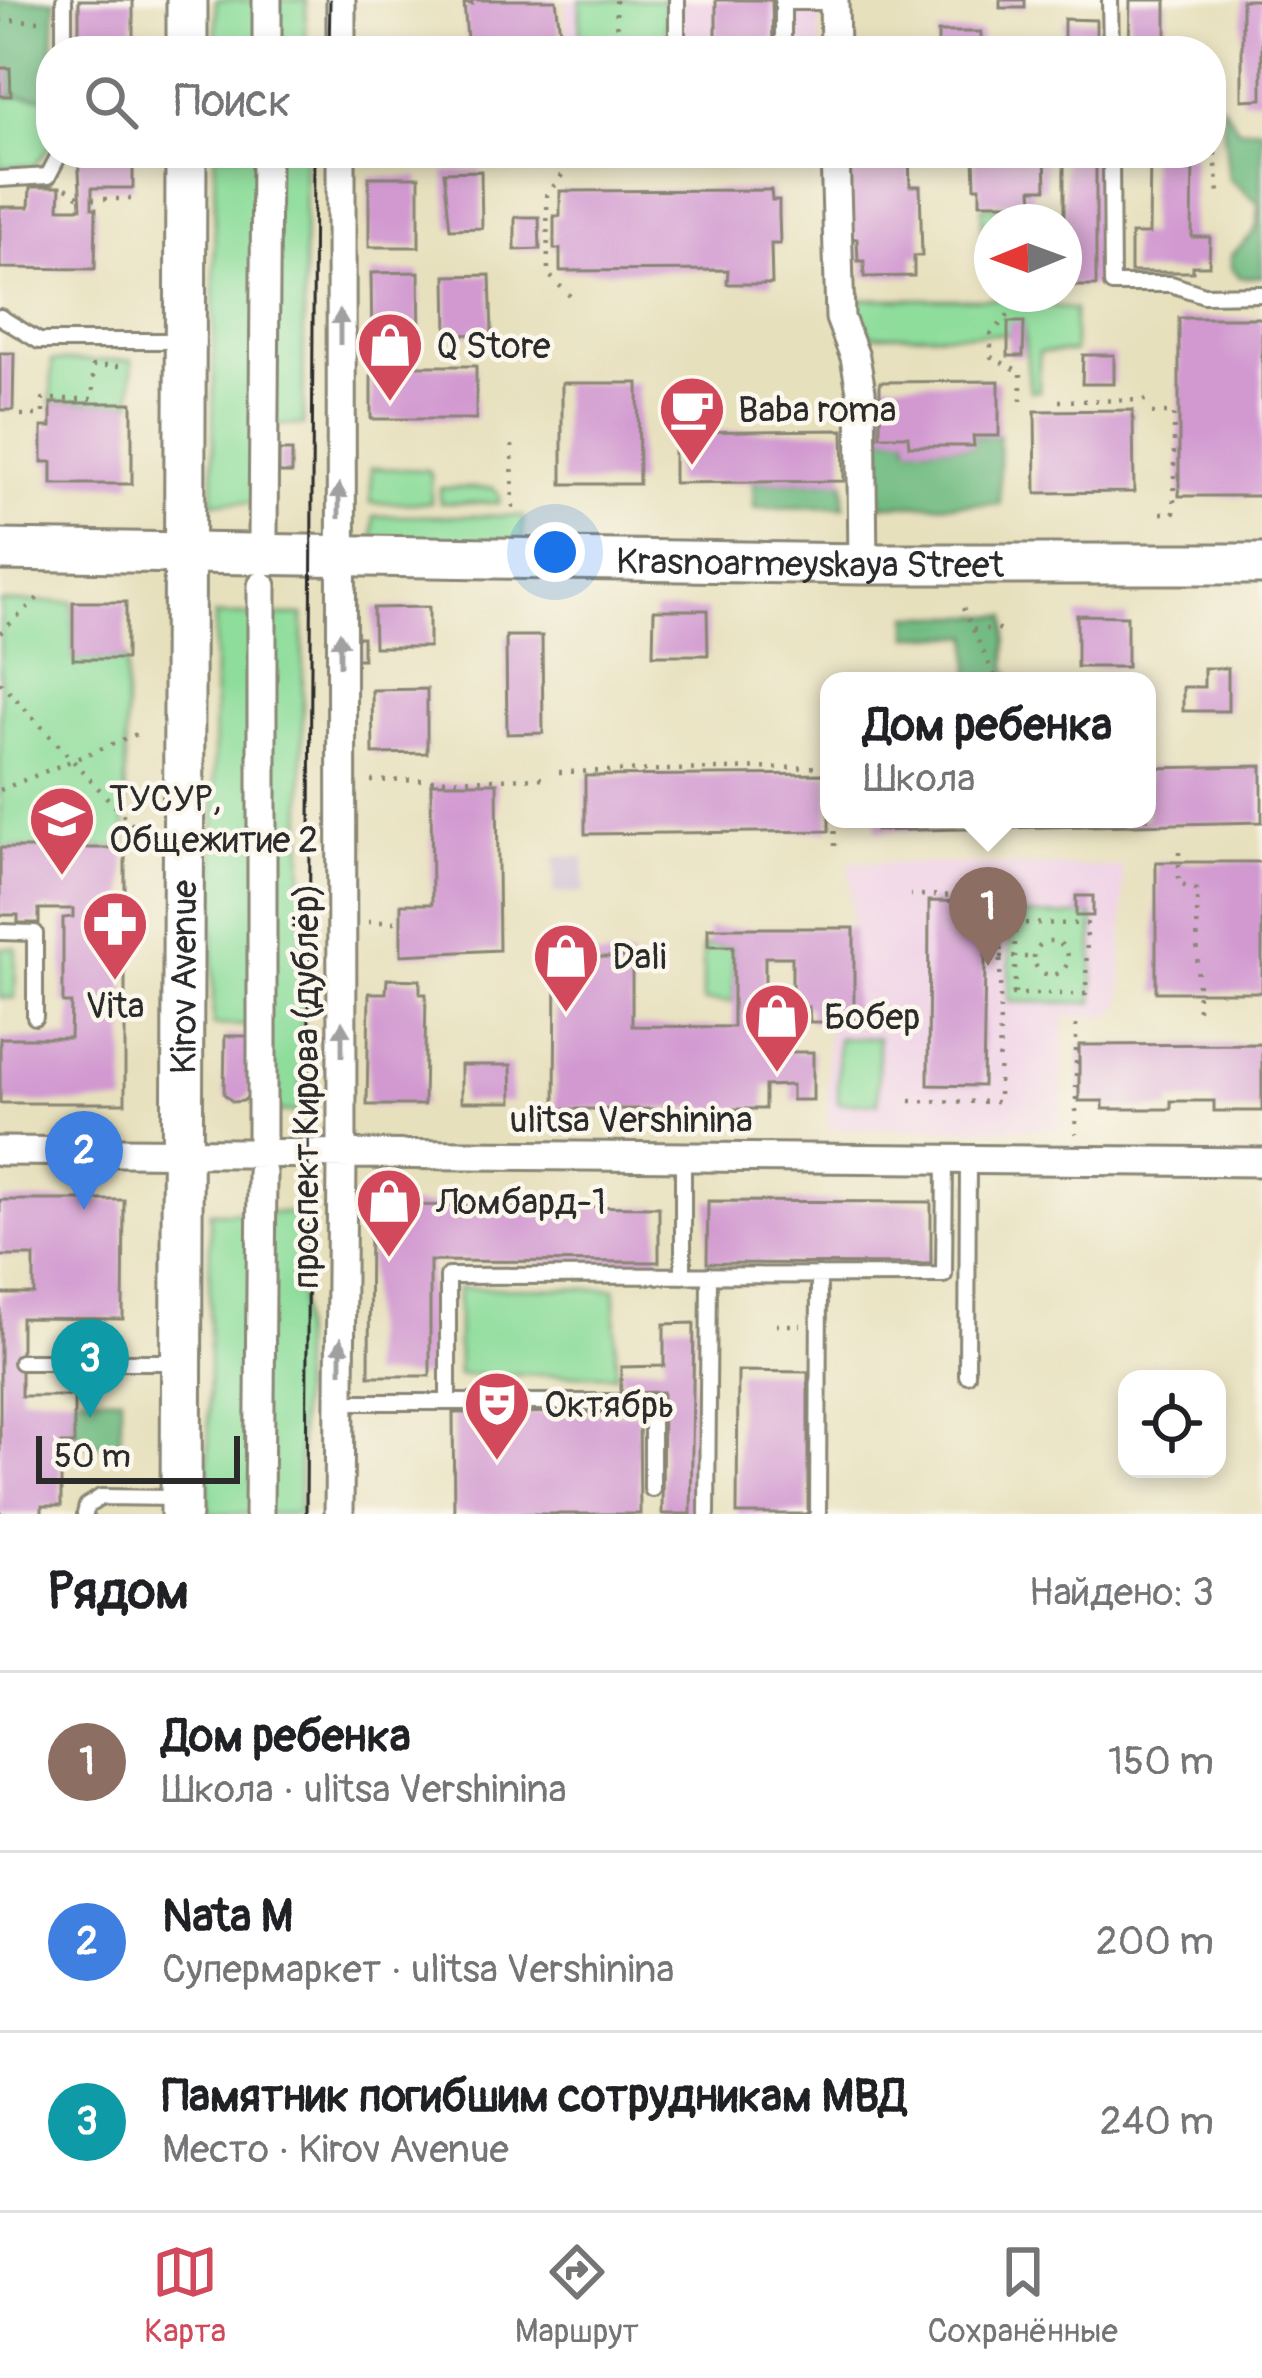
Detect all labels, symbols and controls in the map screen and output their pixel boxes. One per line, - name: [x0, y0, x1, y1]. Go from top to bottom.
- search box: [36, 36, 1226, 168]
- icon: search: [78, 69, 144, 135]
- text: Поиск: [174, 74, 291, 130]
- north arrow: [974, 204, 1082, 312]
- one-way arrow: [330, 307, 350, 345]
- shop icon: Q Store: [355, 310, 425, 404]
- place label: Q Store: [436, 324, 551, 369]
- cafe icon: Baba roma: [657, 374, 727, 468]
- place label: Baba roma: [738, 388, 896, 433]
- one-way arrow: [329, 481, 349, 519]
- your location: [525, 522, 585, 582]
- street label: Krasnoarmeyskaya Street: [616, 539, 1004, 588]
- one-way arrow: [330, 629, 350, 667]
- popup: [820, 672, 1156, 828]
- text: Дом ребенка: [864, 698, 1112, 754]
- text: Школа: [864, 754, 975, 803]
- place label: ТУСУР, Общежитие 2: [109, 777, 318, 863]
- school or university icon: ТУСУР, Общежитие 2: [27, 784, 97, 878]
- pin: 1: [949, 867, 1027, 966]
- street label: Kirov Avenue: [162, 880, 207, 1074]
- street label: проспект Кирова (дублёр): [284, 883, 329, 1289]
- pharmacy icon: Vita: [80, 889, 150, 983]
- shop icon: Dali: [531, 921, 601, 1015]
- place label: Dali: [612, 935, 666, 980]
- shop icon: Бобер: [742, 981, 812, 1075]
- place label: Vita: [85, 984, 145, 1029]
- place label: Бобер: [824, 995, 920, 1040]
- one-way arrow: [332, 1019, 352, 1057]
- street label: ulitsa Vershinina: [509, 1098, 753, 1143]
- pin: 2: [45, 1111, 123, 1210]
- shop icon: Ломбард-1: [354, 1166, 424, 1260]
- place label: Ломбард-1: [435, 1180, 606, 1225]
- pin: 3: [51, 1319, 129, 1418]
- one-way arrow: [331, 1335, 351, 1373]
- theatre icon: Октябрь: [462, 1369, 532, 1463]
- map controls: [1118, 1370, 1226, 1478]
- button: locate: [1118, 1370, 1226, 1478]
- place label: Октябрь: [544, 1383, 675, 1428]
- scale bar: [36, 1430, 240, 1483]
- text: 50 m: [54, 1436, 131, 1477]
- text: Рядом: [48, 1560, 189, 1624]
- text: Найдено: 3: [1029, 1568, 1214, 1617]
- text: Дом ребенка: [162, 1709, 411, 1765]
- text: 1: [79, 1737, 95, 1786]
- text: 150 m: [1108, 1737, 1214, 1786]
- text: Школа · ulitsa Vershinina: [162, 1765, 567, 1814]
- text: Nata M: [162, 1889, 293, 1945]
- text: 2: [76, 1917, 98, 1966]
- text: 200 m: [1096, 1917, 1214, 1966]
- text: Супермаркет · ulitsa Vershinina: [162, 1945, 674, 1994]
- text: Памятник погибшим сотрудникам МВД: [162, 2069, 906, 2125]
- text: 3: [76, 2097, 98, 2146]
- text: 240 m: [1100, 2097, 1214, 2146]
- text: Место · Kirov Avenue: [162, 2125, 509, 2174]
- tab: Карта: [144, 2239, 226, 2352]
- tab: Маршрут: [515, 2239, 639, 2352]
- tab: Сохранённые: [927, 2239, 1118, 2352]

